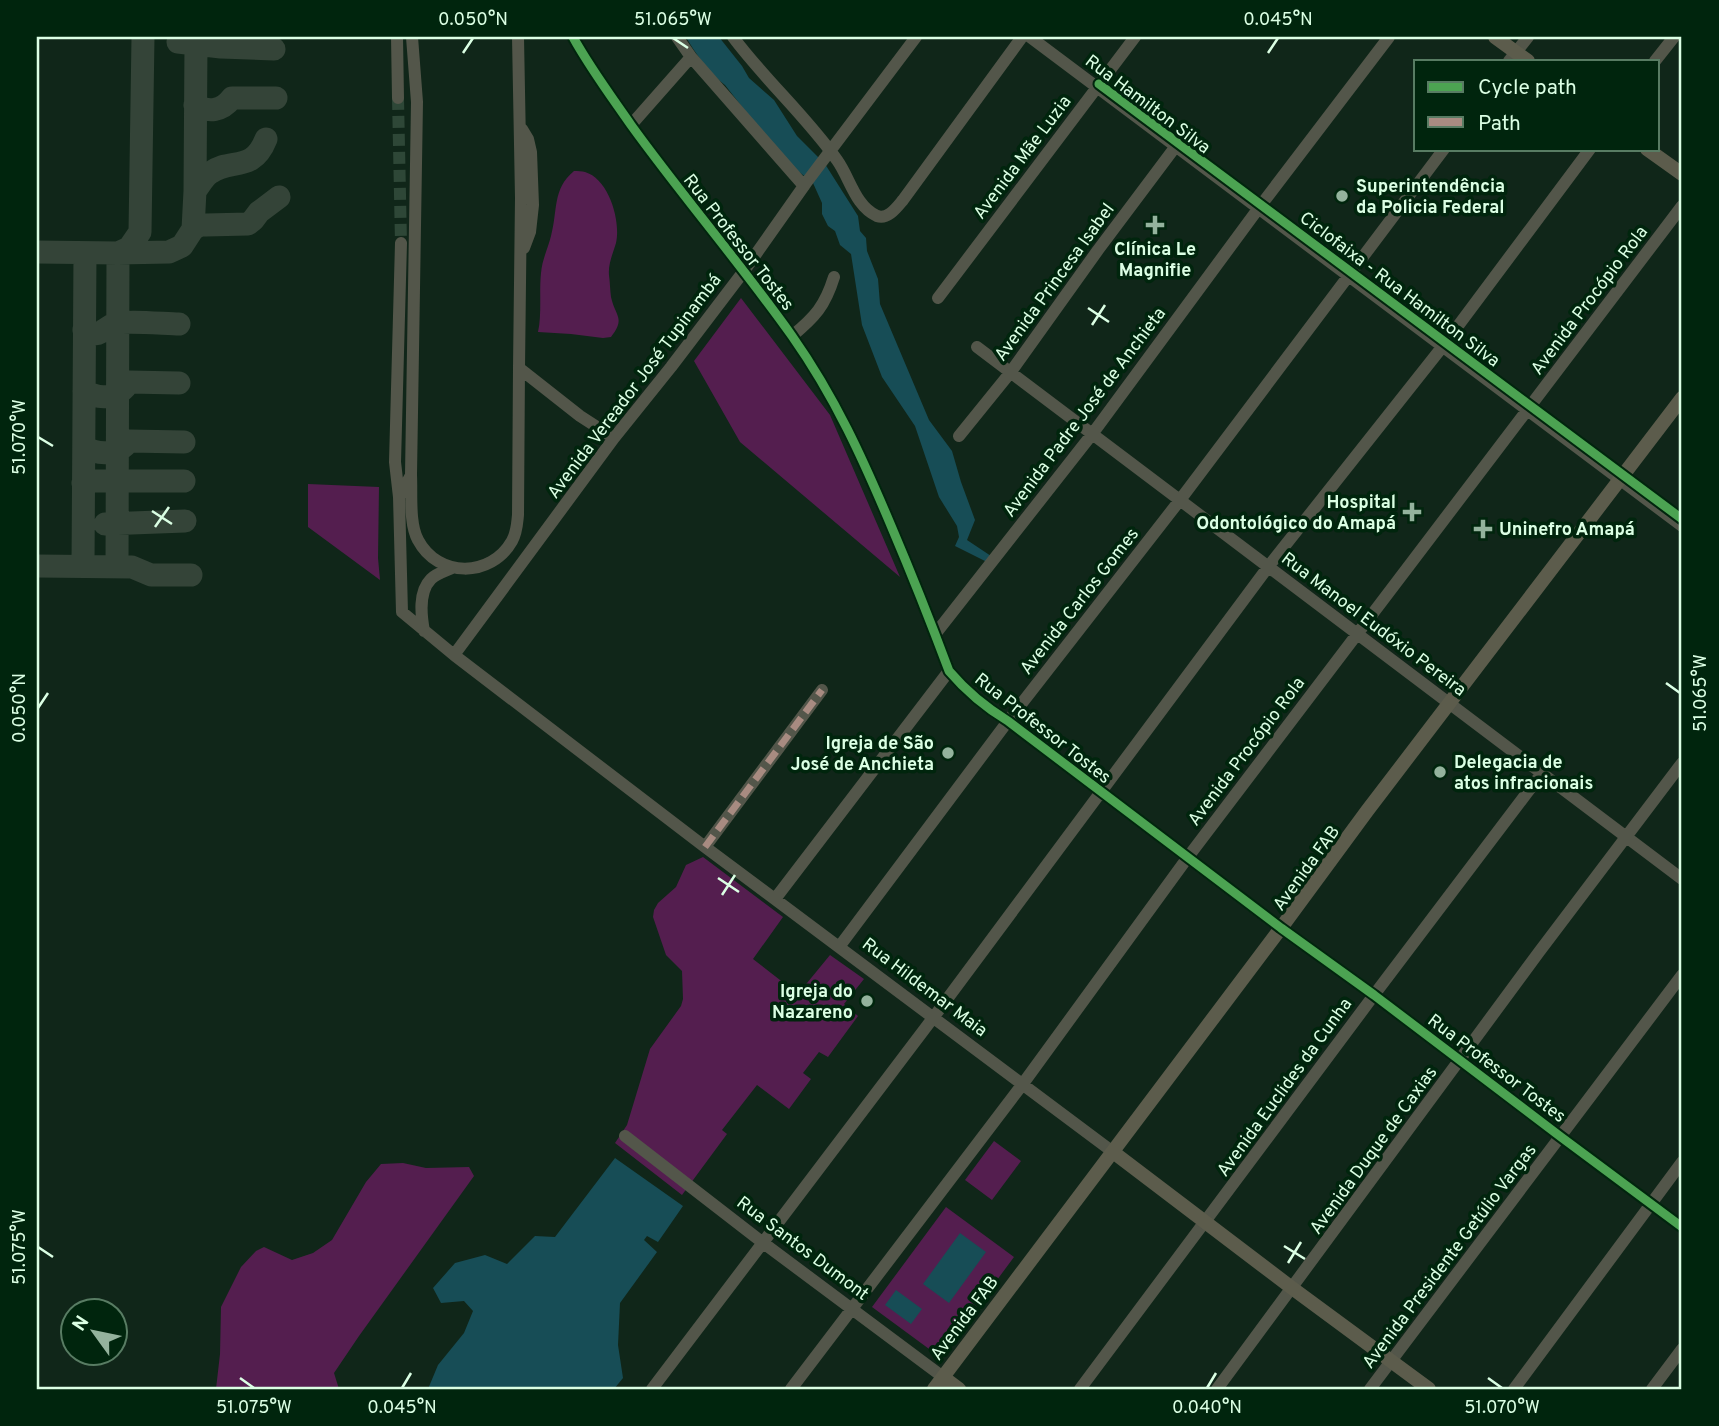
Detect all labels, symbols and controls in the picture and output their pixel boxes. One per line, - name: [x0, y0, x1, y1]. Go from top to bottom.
- text: 0.050°N: [438, 9, 508, 32]
- text: 51.065°W: [634, 9, 712, 32]
- text: 0.045°N: [1243, 9, 1313, 32]
- street label: Rua Hamilton Silva: [1080, 50, 1214, 160]
- legend: [1414, 60, 1660, 150]
- text: Cycle path: [1478, 75, 1577, 102]
- street label: Avenida Mãe Luzia: [969, 91, 1077, 225]
- text: Path: [1478, 111, 1521, 138]
- street label: Rua Professor Tostes: [677, 170, 798, 316]
- place label: Superintendência da Policia Federal: [1356, 176, 1505, 220]
- marker: Superintendência da Policia Federal: [1334, 188, 1350, 204]
- street label: Avenida Princesa Isabel: [990, 199, 1120, 366]
- street label: Ciclofaixa - Rua Hamilton Silva: [1294, 207, 1504, 373]
- marker: Clínica Le Magnifie: [1145, 215, 1165, 235]
- street label: Avenida Procópio Rola: [1527, 222, 1654, 380]
- place label: Clínica Le Magnifie: [1114, 239, 1196, 283]
- street label: Avenida Vereador José Tupinambá: [543, 270, 727, 504]
- street label: Avenida Padre José de Anchieta: [999, 303, 1172, 523]
- text: 51.070°W: [9, 399, 32, 475]
- place label: Hospital Odontológico do Amapá: [1196, 492, 1396, 536]
- marker: Hospital Odontológico do Amapá: [1402, 502, 1422, 522]
- marker: Uninefro Amapá: [1473, 519, 1493, 539]
- place label: Uninefro Amapá: [1499, 519, 1635, 542]
- street label: Avenida Carlos Gomes: [1016, 524, 1145, 680]
- street label: Rua Manoel Eudóxio Pereira: [1276, 548, 1470, 702]
- text: 51.065°W: [1690, 654, 1713, 732]
- street label: Rua Professor Tostes: [969, 669, 1115, 790]
- text: 0.050°N: [9, 673, 32, 743]
- street label: Avenida Procópio Rola: [1184, 673, 1311, 831]
- place label: Igreja de São José de Anchieta: [790, 733, 934, 777]
- marker: Igreja de São José de Anchieta: [940, 745, 956, 761]
- place label: Delegacia de atos infracionais: [1454, 752, 1593, 796]
- marker: Delegacia de atos infracionais: [1432, 764, 1448, 780]
- street label: Avenida FAB: [1268, 822, 1346, 916]
- street label: Rua Hildemar Maia: [857, 934, 991, 1043]
- place label: Igreja do Nazareno: [772, 981, 853, 1025]
- marker: Igreja do Nazareno: [859, 993, 875, 1009]
- street label: Avenida Euclides da Cunha: [1212, 994, 1358, 1182]
- street label: Rua Professor Tostes: [1422, 1010, 1570, 1129]
- street label: Avenida Duque de Caxias: [1305, 1062, 1443, 1240]
- street label: Avenida Presidente Getúlio Vargas: [1358, 1140, 1542, 1374]
- street label: Rua Santos Dumont: [731, 1192, 873, 1306]
- text: 51.075°W: [9, 1209, 32, 1285]
- street label: Avenida FAB: [926, 1272, 1005, 1366]
- north arrow: [60, 1296, 130, 1366]
- text: N: [68, 1312, 95, 1336]
- text: 51.075°W: [216, 1397, 292, 1420]
- text: 0.045°N: [367, 1397, 437, 1420]
- text: 0.040°N: [1172, 1397, 1242, 1420]
- text: 51.070°W: [1464, 1397, 1540, 1420]

